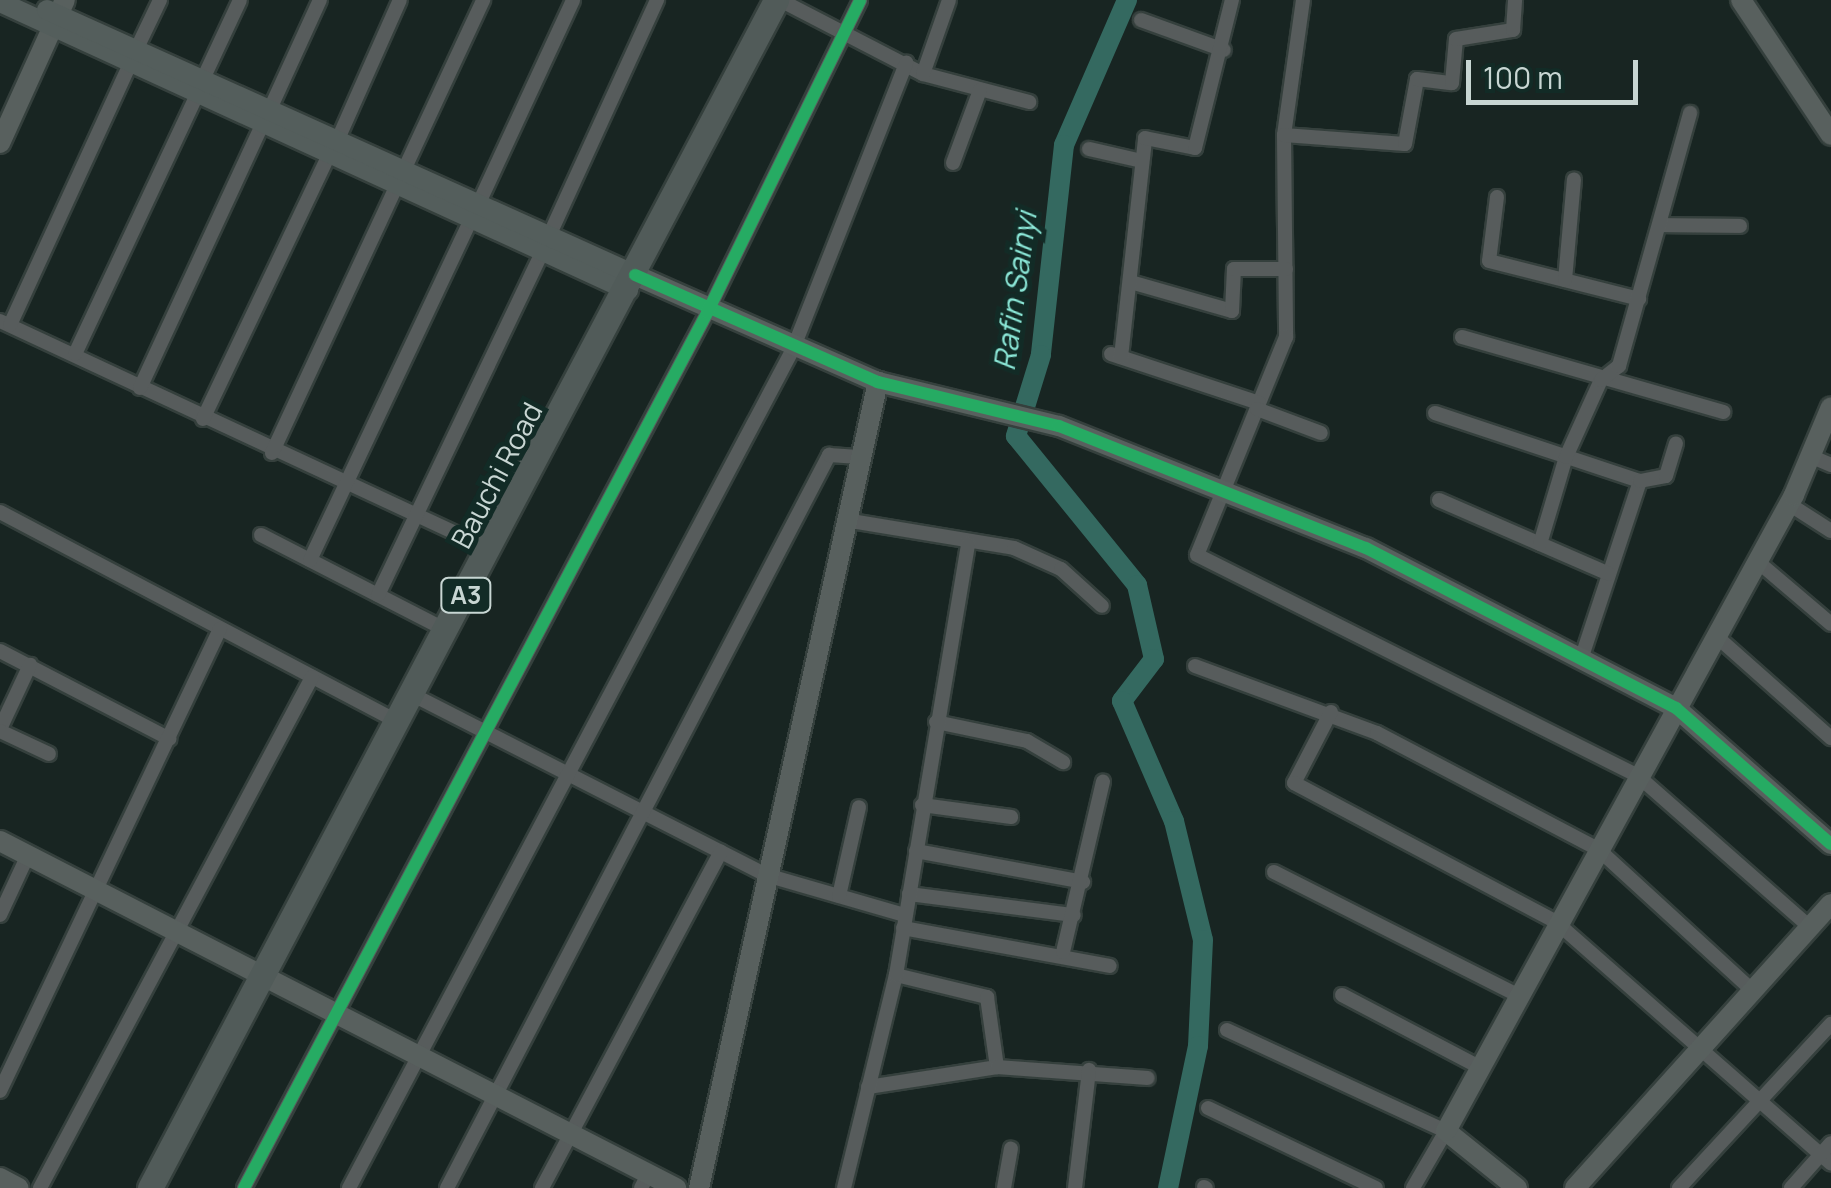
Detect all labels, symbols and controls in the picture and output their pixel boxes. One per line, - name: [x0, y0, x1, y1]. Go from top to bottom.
- scale bar: [1471, 40, 1644, 102]
- text: 100 m: [1483, 57, 1563, 98]
- water label: Rafin Sainyi: [986, 209, 1044, 373]
- street label: Bauchi Road: [444, 396, 548, 554]
- road number: A3: [438, 575, 494, 615]

